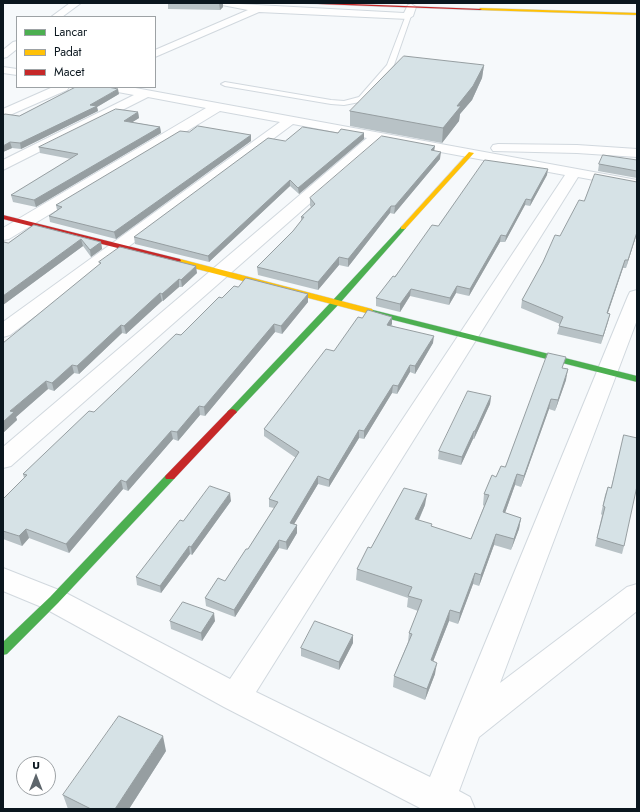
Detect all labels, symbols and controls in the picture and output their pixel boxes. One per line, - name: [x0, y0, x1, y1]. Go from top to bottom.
- legend: [16, 16, 156, 88]
- text: Lancar: [54, 23, 87, 41]
- text: Padat: [54, 43, 81, 61]
- text: Macet: [54, 63, 84, 81]
- north arrow: [16, 756, 56, 796]
- text: U: [32, 757, 40, 773]

